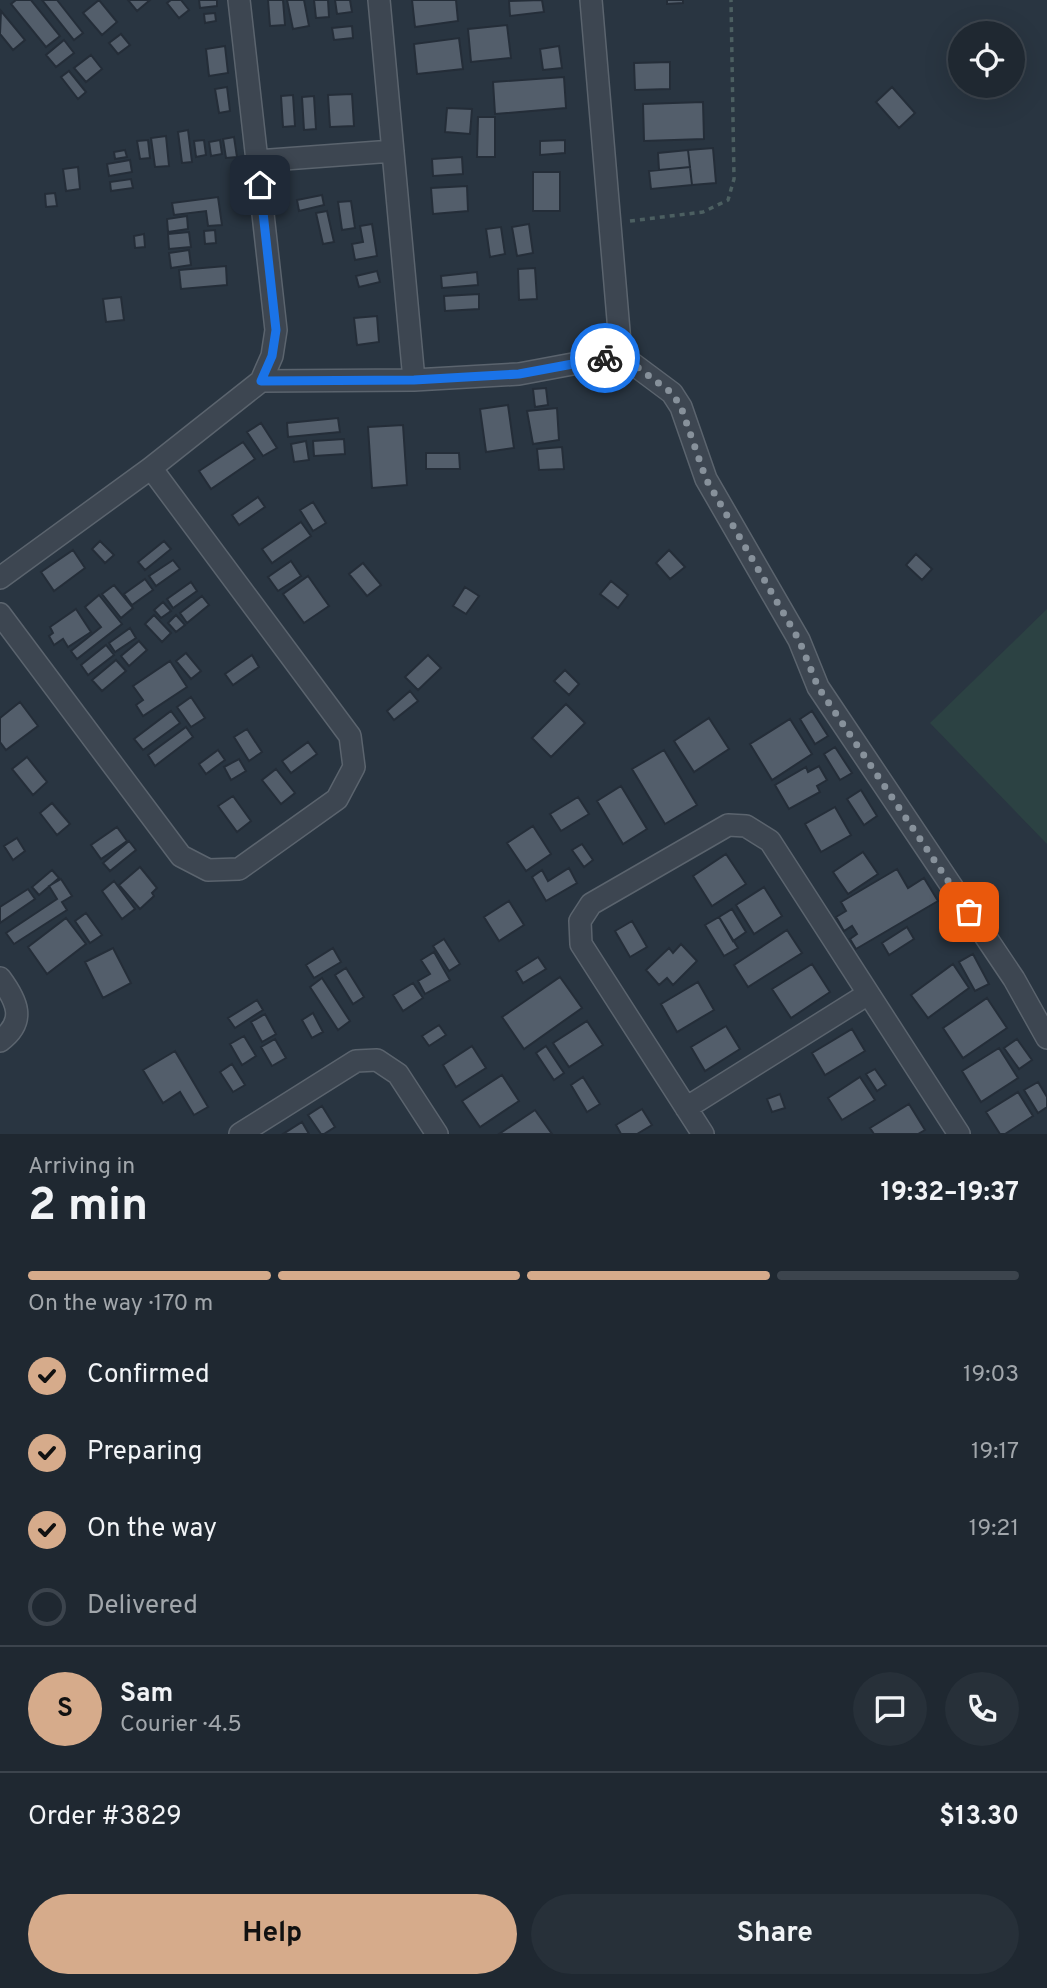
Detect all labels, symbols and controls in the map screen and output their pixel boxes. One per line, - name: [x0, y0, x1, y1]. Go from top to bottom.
- map controls: [948, 21, 1025, 98]
- button: locate: [948, 21, 1025, 98]
- pin: [230, 155, 290, 215]
- icon: home: [241, 166, 279, 204]
- courier: [570, 323, 640, 393]
- icon: bike: [586, 339, 624, 377]
- pin: [939, 882, 999, 942]
- icon: bag: [950, 893, 988, 931]
- text: Arriving in: [28, 1153, 135, 1182]
- text: 19:32–19:37: [880, 1177, 1019, 1210]
- text: 2 min: [28, 1178, 148, 1237]
- text: On the way · 170 m: [28, 1290, 213, 1319]
- icon: check: [28, 1357, 66, 1395]
- text: Confirmed: [87, 1359, 210, 1392]
- text: 19:03: [963, 1361, 1019, 1390]
- icon: check: [28, 1434, 66, 1472]
- text: Preparing: [87, 1436, 202, 1469]
- text: 19:17: [971, 1438, 1019, 1467]
- icon: check: [28, 1511, 66, 1549]
- text: On the way: [87, 1513, 217, 1546]
- text: 19:21: [969, 1515, 1019, 1544]
- text: Delivered: [87, 1590, 198, 1623]
- button: chat: [853, 1672, 927, 1746]
- button: phone: [945, 1672, 1019, 1746]
- text: Sam: [120, 1678, 173, 1711]
- text: S: [57, 1693, 73, 1726]
- text: Courier · 4.5: [120, 1711, 242, 1740]
- text: Order #3829: [28, 1801, 182, 1834]
- text: $13.30: [939, 1801, 1019, 1834]
- button: Help: [28, 1894, 517, 1974]
- button: Share: [531, 1894, 1019, 1974]

